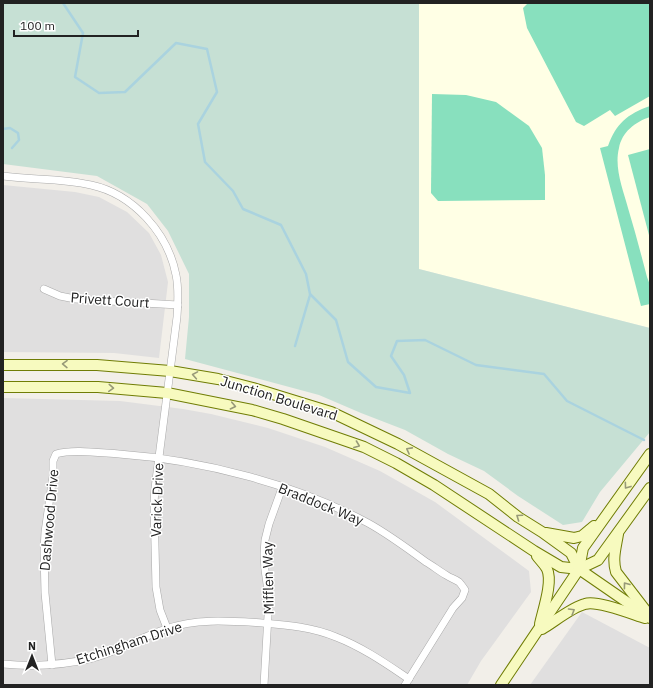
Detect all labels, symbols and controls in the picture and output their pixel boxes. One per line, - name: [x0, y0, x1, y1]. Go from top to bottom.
- scale bar: [14, 12, 138, 38]
- text: 100 m: [20, 18, 55, 33]
- street label: Privett Court: [70, 288, 150, 312]
- one-way arrow: [62, 360, 68, 369]
- one-way arrow: [192, 371, 198, 380]
- street label: Junction Boulevard: [218, 372, 340, 424]
- one-way arrow: [108, 384, 114, 393]
- one-way arrow: [230, 401, 236, 409]
- one-way arrow: [353, 440, 360, 448]
- one-way arrow: [405, 447, 413, 455]
- street label: Varick Drive: [147, 462, 167, 538]
- street label: Dashwood Drive: [36, 468, 62, 572]
- street label: Braddock Way: [276, 479, 366, 529]
- one-way arrow: [625, 481, 632, 488]
- one-way arrow: [517, 515, 524, 522]
- street label: Mifflen Way: [258, 541, 278, 615]
- one-way arrow: [624, 582, 631, 589]
- one-way arrow: [568, 608, 575, 615]
- street label: Etchingham Drive: [74, 617, 185, 669]
- north arrow: [12, 636, 52, 676]
- text: N: [28, 639, 36, 653]

